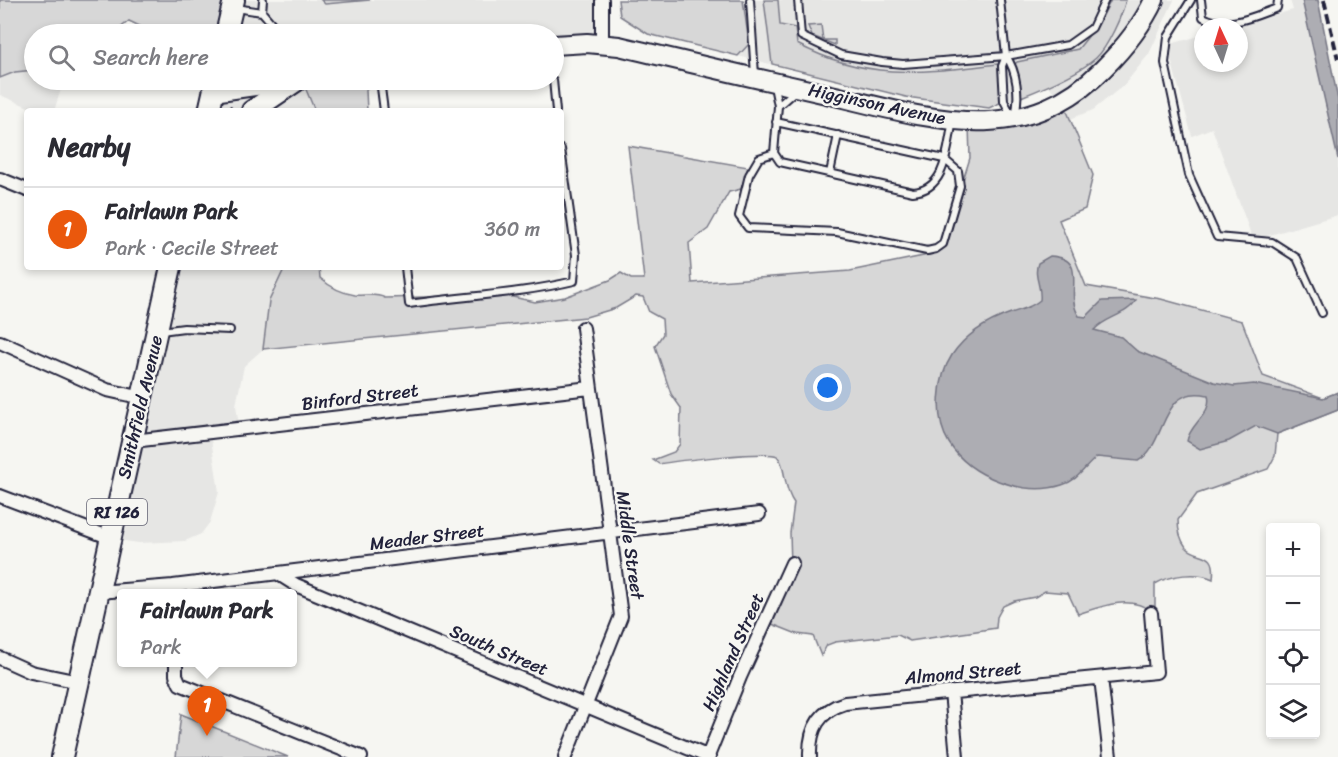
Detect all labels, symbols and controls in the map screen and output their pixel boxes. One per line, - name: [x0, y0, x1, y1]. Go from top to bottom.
- north arrow: [1194, 18, 1248, 72]
- search box: [24, 24, 564, 90]
- text: Search here: [93, 38, 209, 77]
- icon: search: [45, 41, 78, 74]
- street label: Higginson Avenue: [805, 74, 949, 134]
- text: Nearby: [48, 124, 130, 170]
- text: Fairlawn Park: [105, 192, 238, 231]
- text: 1: [63, 212, 72, 247]
- text: 360 m: [484, 212, 540, 247]
- text: Park · Cecile Street: [105, 231, 279, 266]
- street label: Smithfield Avenue: [108, 332, 172, 482]
- your location: [813, 373, 842, 402]
- street label: Binford Street: [300, 374, 420, 420]
- street label: Middle Street: [607, 489, 654, 602]
- road number: RI 126: [87, 499, 147, 525]
- street label: Meader Street: [368, 514, 486, 560]
- map controls: [1266, 523, 1320, 739]
- button: +: [1266, 523, 1320, 577]
- button: −: [1266, 577, 1320, 631]
- street label: Highland Street: [693, 588, 773, 716]
- popup: [117, 589, 297, 667]
- text: Fairlawn Park: [140, 591, 274, 630]
- street label: South Street: [445, 615, 553, 685]
- text: Park: [140, 630, 181, 665]
- button: locate: [1266, 631, 1320, 685]
- street label: Almond Street: [902, 652, 1023, 694]
- button: layers: [1266, 685, 1320, 739]
- pin: 1: [188, 686, 226, 736]

